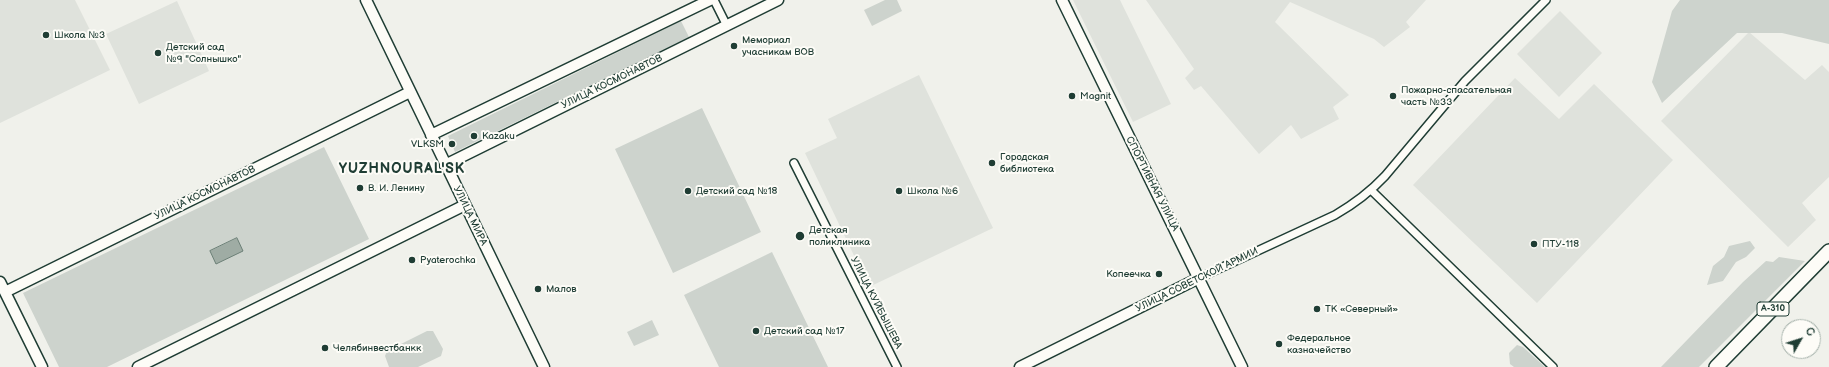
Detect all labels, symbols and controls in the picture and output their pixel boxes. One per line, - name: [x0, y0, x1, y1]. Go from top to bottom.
- place label: Школа №3: [54, 29, 105, 41]
- marker: Школа №3: [41, 30, 51, 40]
- place label: Мемориал учасникам ВОВ: [742, 34, 814, 58]
- place label: Детский сад №9 "Солнышко": [166, 41, 241, 64]
- marker: Мемориал учасникам ВОВ: [729, 41, 739, 51]
- marker: Детский сад №9 "Солнышко": [153, 48, 163, 58]
- street label: УЛИЦА КОСМОНАВТОВ: [559, 52, 665, 112]
- place label: Пожарно-спасательная часть №33: [1401, 84, 1512, 108]
- place label: Magnit: [1080, 90, 1111, 102]
- marker: Magnit: [1067, 91, 1077, 101]
- marker: Пожарно-спасательная часть №33: [1388, 91, 1398, 101]
- place label: Kazaku: [482, 130, 515, 142]
- marker: Kazaku: [469, 131, 479, 141]
- street label: СПОРТИВНАЯ УЛИЦА: [1123, 135, 1181, 233]
- place label: VLKSM: [411, 138, 444, 150]
- marker: VLKSM: [447, 139, 457, 149]
- place label: Городская библиотека: [1000, 151, 1054, 174]
- marker: Городская библиотека: [987, 158, 997, 168]
- district label: YUZHNOURAL'SK: [339, 161, 465, 177]
- street label: УЛИЦА КОСМОНАВТОВ: [152, 163, 258, 223]
- place label: В. И. Ленину: [368, 182, 424, 194]
- marker: В. И. Ленину: [355, 183, 365, 193]
- street label: УЛИЦА МИРА: [450, 184, 490, 248]
- place label: Детский сад №18: [696, 185, 777, 197]
- place label: Школа №6: [907, 185, 958, 197]
- marker: Детский сад №18: [683, 186, 693, 196]
- marker: Школа №6: [894, 186, 904, 196]
- place label: Детская поликлиника: [809, 224, 870, 248]
- marker: Детская поликлиника: [794, 230, 806, 242]
- place label: ПТУ-118: [1542, 238, 1579, 250]
- marker: ПТУ-118: [1529, 239, 1539, 249]
- street label: УЛИЦА СОВЕТСКОЙ АРМИИ: [1134, 245, 1260, 315]
- place label: Pyaterochka: [420, 254, 476, 266]
- marker: Pyaterochka: [407, 255, 417, 265]
- street label: УЛИЦА КУЙБЫШЕВА: [848, 255, 904, 351]
- place label: Копеечка: [1106, 268, 1151, 280]
- marker: Копеечка: [1154, 269, 1164, 279]
- place label: Малов: [546, 283, 576, 295]
- marker: Малов: [533, 284, 543, 294]
- road number: А-310: [1757, 302, 1789, 316]
- place label: ТК «Северный»: [1325, 303, 1398, 315]
- marker: ТК «Северный»: [1312, 304, 1322, 314]
- north arrow: [1781, 319, 1821, 359]
- place label: Детский сад №17: [764, 325, 844, 337]
- text: С: [1802, 325, 1817, 339]
- marker: Детский сад №17: [751, 326, 761, 336]
- place label: Федеральное казначейство: [1287, 332, 1351, 356]
- marker: Федеральное казначейство: [1274, 339, 1284, 349]
- place label: Челябинвестбанкк: [333, 342, 421, 354]
- marker: Челябинвестбанкк: [320, 343, 330, 353]

